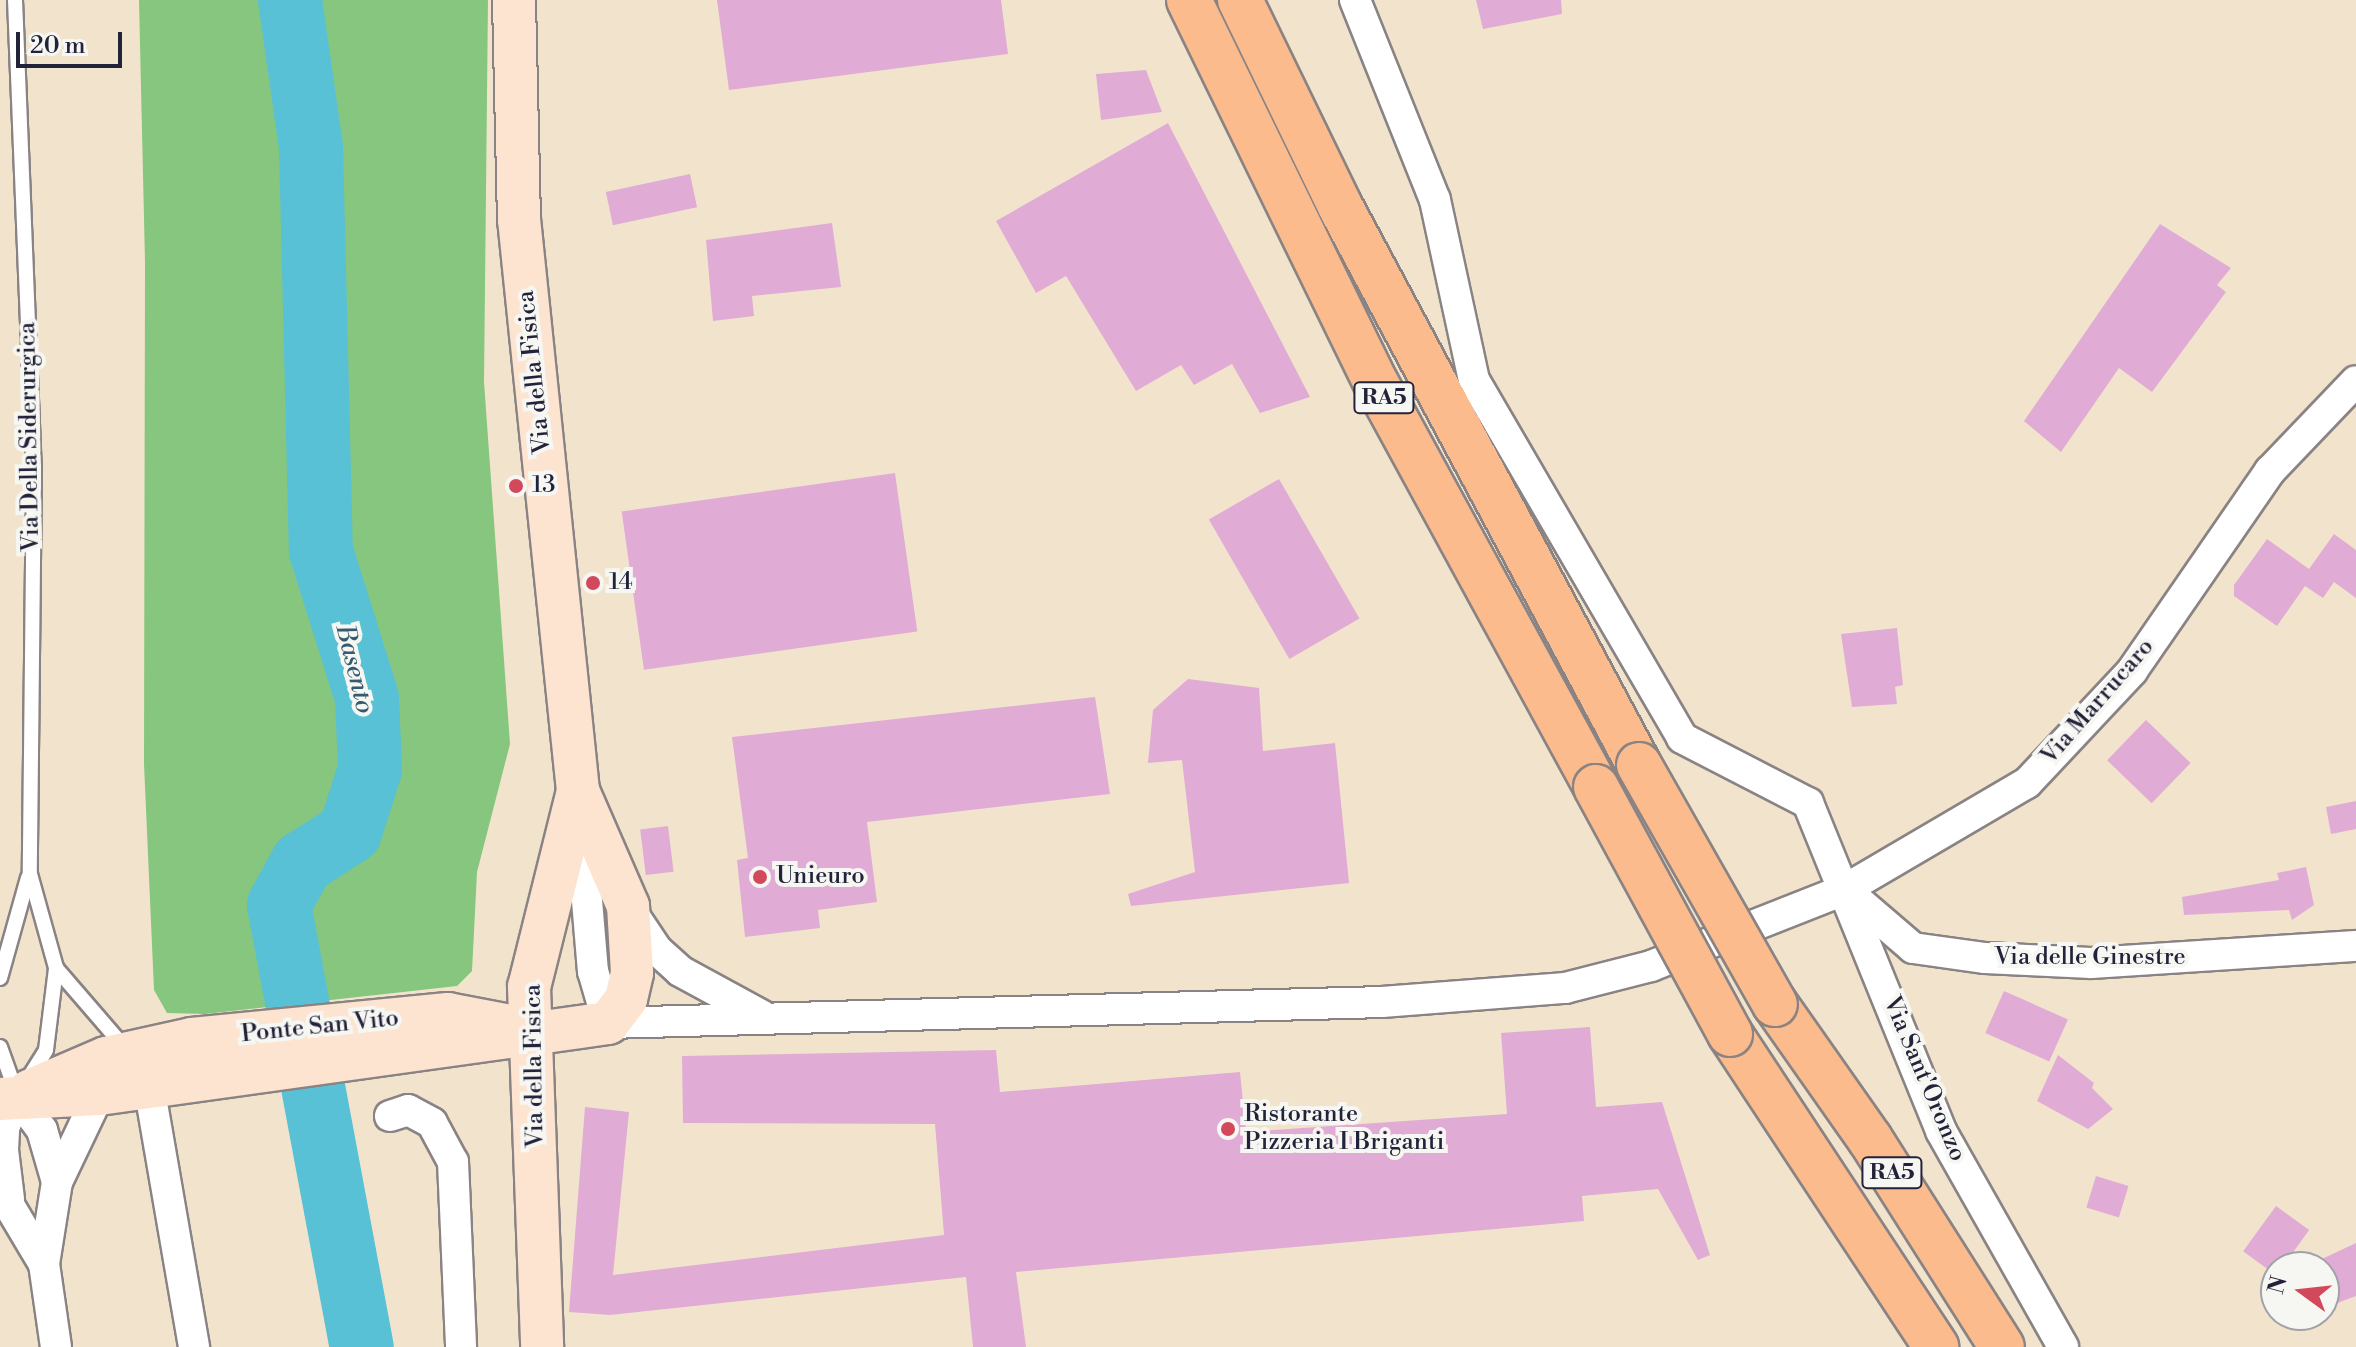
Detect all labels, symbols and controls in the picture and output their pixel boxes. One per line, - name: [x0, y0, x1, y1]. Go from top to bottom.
- scale bar: [20, 16, 126, 66]
- text: 20 m: [30, 31, 86, 61]
- street label: Via della Fisica: [512, 289, 558, 455]
- street label: Via Della Siderurgica: [14, 322, 46, 552]
- road number: RA5: [1352, 380, 1416, 416]
- place label: 13: [532, 472, 556, 500]
- marker: 13: [507, 477, 525, 495]
- place label: 14: [609, 569, 633, 597]
- marker: 14: [584, 574, 602, 592]
- water label: Basento: [328, 621, 380, 717]
- street label: Via Marrucaro: [2035, 633, 2161, 771]
- place label: Unieuro: [776, 863, 865, 891]
- marker: Unieuro: [751, 868, 769, 886]
- street label: Via delle Ginestre: [1994, 944, 2186, 972]
- street label: Via della Fisica: [519, 984, 551, 1148]
- street label: Via Sant'Oronzo: [1876, 992, 1972, 1166]
- street label: Ponte San Vito: [240, 1004, 400, 1050]
- place label: Ristorante Pizzeria I Briganti: [1244, 1101, 1444, 1157]
- marker: Ristorante Pizzeria I Briganti: [1219, 1120, 1237, 1138]
- road number: RA5: [1860, 1155, 1924, 1191]
- north arrow: [2260, 1251, 2340, 1331]
- text: N: [2263, 1273, 2294, 1297]

